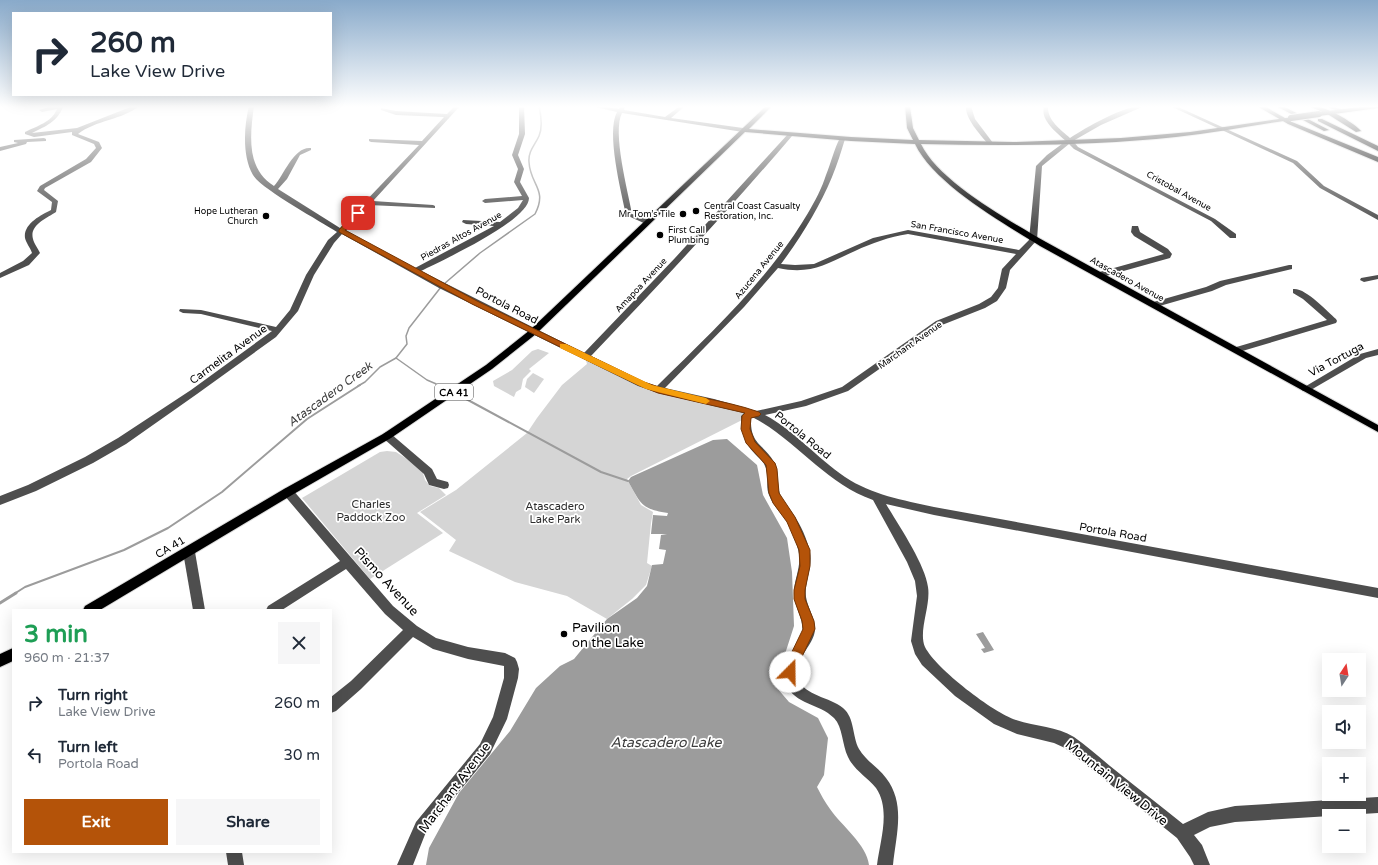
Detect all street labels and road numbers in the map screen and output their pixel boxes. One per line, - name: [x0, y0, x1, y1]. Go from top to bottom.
- street label: Cristobal Avenue: [1144, 169, 1213, 214]
- street label: Piedras Altos Avenue: [419, 210, 504, 263]
- street label: San Francisco Avenue: [910, 219, 1004, 246]
- street label: Azucena Avenue: [733, 239, 786, 302]
- street label: Atascadero Avenue: [1088, 254, 1166, 304]
- street label: Amapoa Avenue: [613, 256, 670, 315]
- street label: Portola Road: [473, 284, 540, 327]
- street label: Marchant Avenue: [876, 319, 944, 372]
- street label: Carmelita Avenue: [187, 322, 270, 387]
- street label: Via Tortuga: [1307, 340, 1366, 379]
- road number: CA 41: [435, 384, 473, 400]
- street label: Portola Road: [772, 409, 833, 462]
- street label: Portola Road: [1078, 520, 1148, 545]
- street label: CA 41: [153, 534, 188, 561]
- street label: Pismo Avenue: [350, 544, 422, 619]
- street label: Mountain View Drive: [1062, 736, 1171, 829]
- street label: Marchant Avenue: [415, 739, 494, 836]

